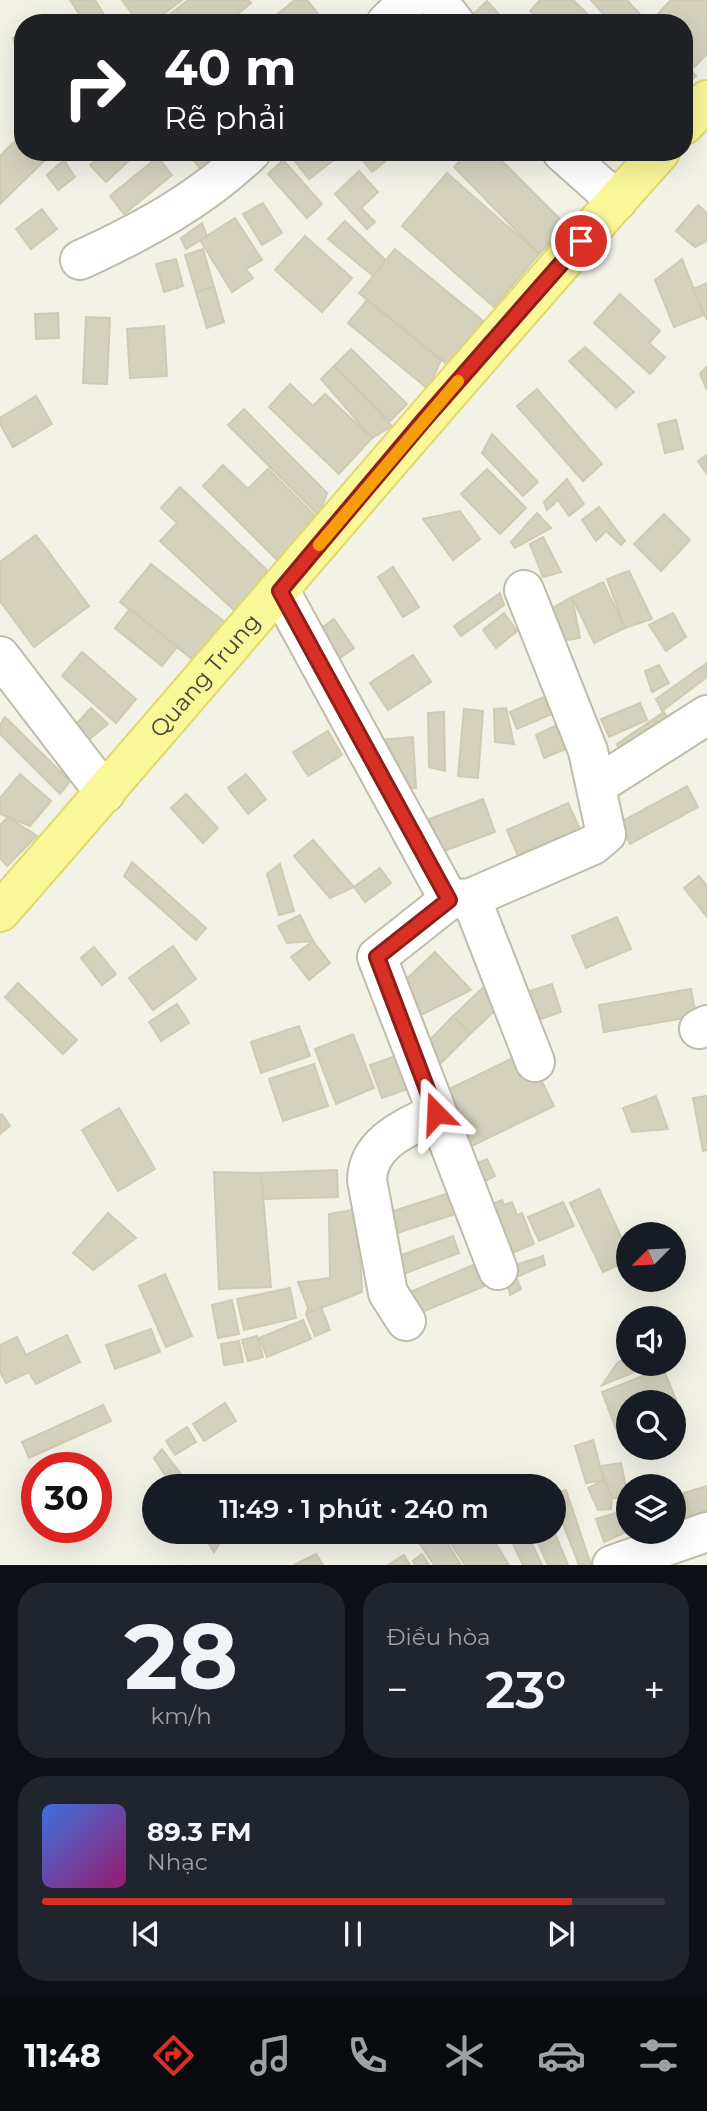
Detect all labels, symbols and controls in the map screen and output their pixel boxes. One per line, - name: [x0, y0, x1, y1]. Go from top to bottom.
- text: 40 m: [164, 38, 296, 97]
- icon: right: [49, 42, 140, 133]
- text: Rẽ phải: [164, 98, 286, 137]
- pin: [551, 211, 611, 271]
- icon: arrive: [562, 222, 600, 260]
- street label: Quang Trung: [144, 608, 266, 743]
- position arrow: [399, 1076, 473, 1150]
- north arrow: [616, 1222, 686, 1292]
- map controls: [616, 1222, 686, 1544]
- button: sound: [616, 1306, 686, 1376]
- button: search: [616, 1390, 686, 1460]
- speed limit sign: 30: [21, 1452, 112, 1543]
- button: layers: [616, 1474, 686, 1544]
- text: 11:49 · 1 phút · 240 m: [219, 1493, 489, 1525]
- text: 28: [124, 1601, 238, 1712]
- text: Điều hòa: [387, 1623, 491, 1651]
- text: 23°: [485, 1658, 567, 1721]
- text: −: [387, 1666, 408, 1713]
- text: +: [643, 1666, 665, 1713]
- text: km/h: [151, 1702, 212, 1730]
- text: 89.3 FM: [147, 1816, 252, 1848]
- text: Nhạc: [147, 1848, 208, 1876]
- icon: previous: [127, 1915, 165, 1953]
- icon: pause: [334, 1915, 372, 1953]
- icon: next: [542, 1915, 580, 1953]
- icon: directions: [149, 2031, 198, 2080]
- icon: music: [246, 2031, 295, 2080]
- icon: phone: [343, 2031, 392, 2080]
- icon: climate: [440, 2031, 489, 2080]
- icon: car: [537, 2031, 586, 2080]
- icon: filters: [634, 2031, 683, 2080]
- text: 11:48: [24, 2036, 101, 2075]

